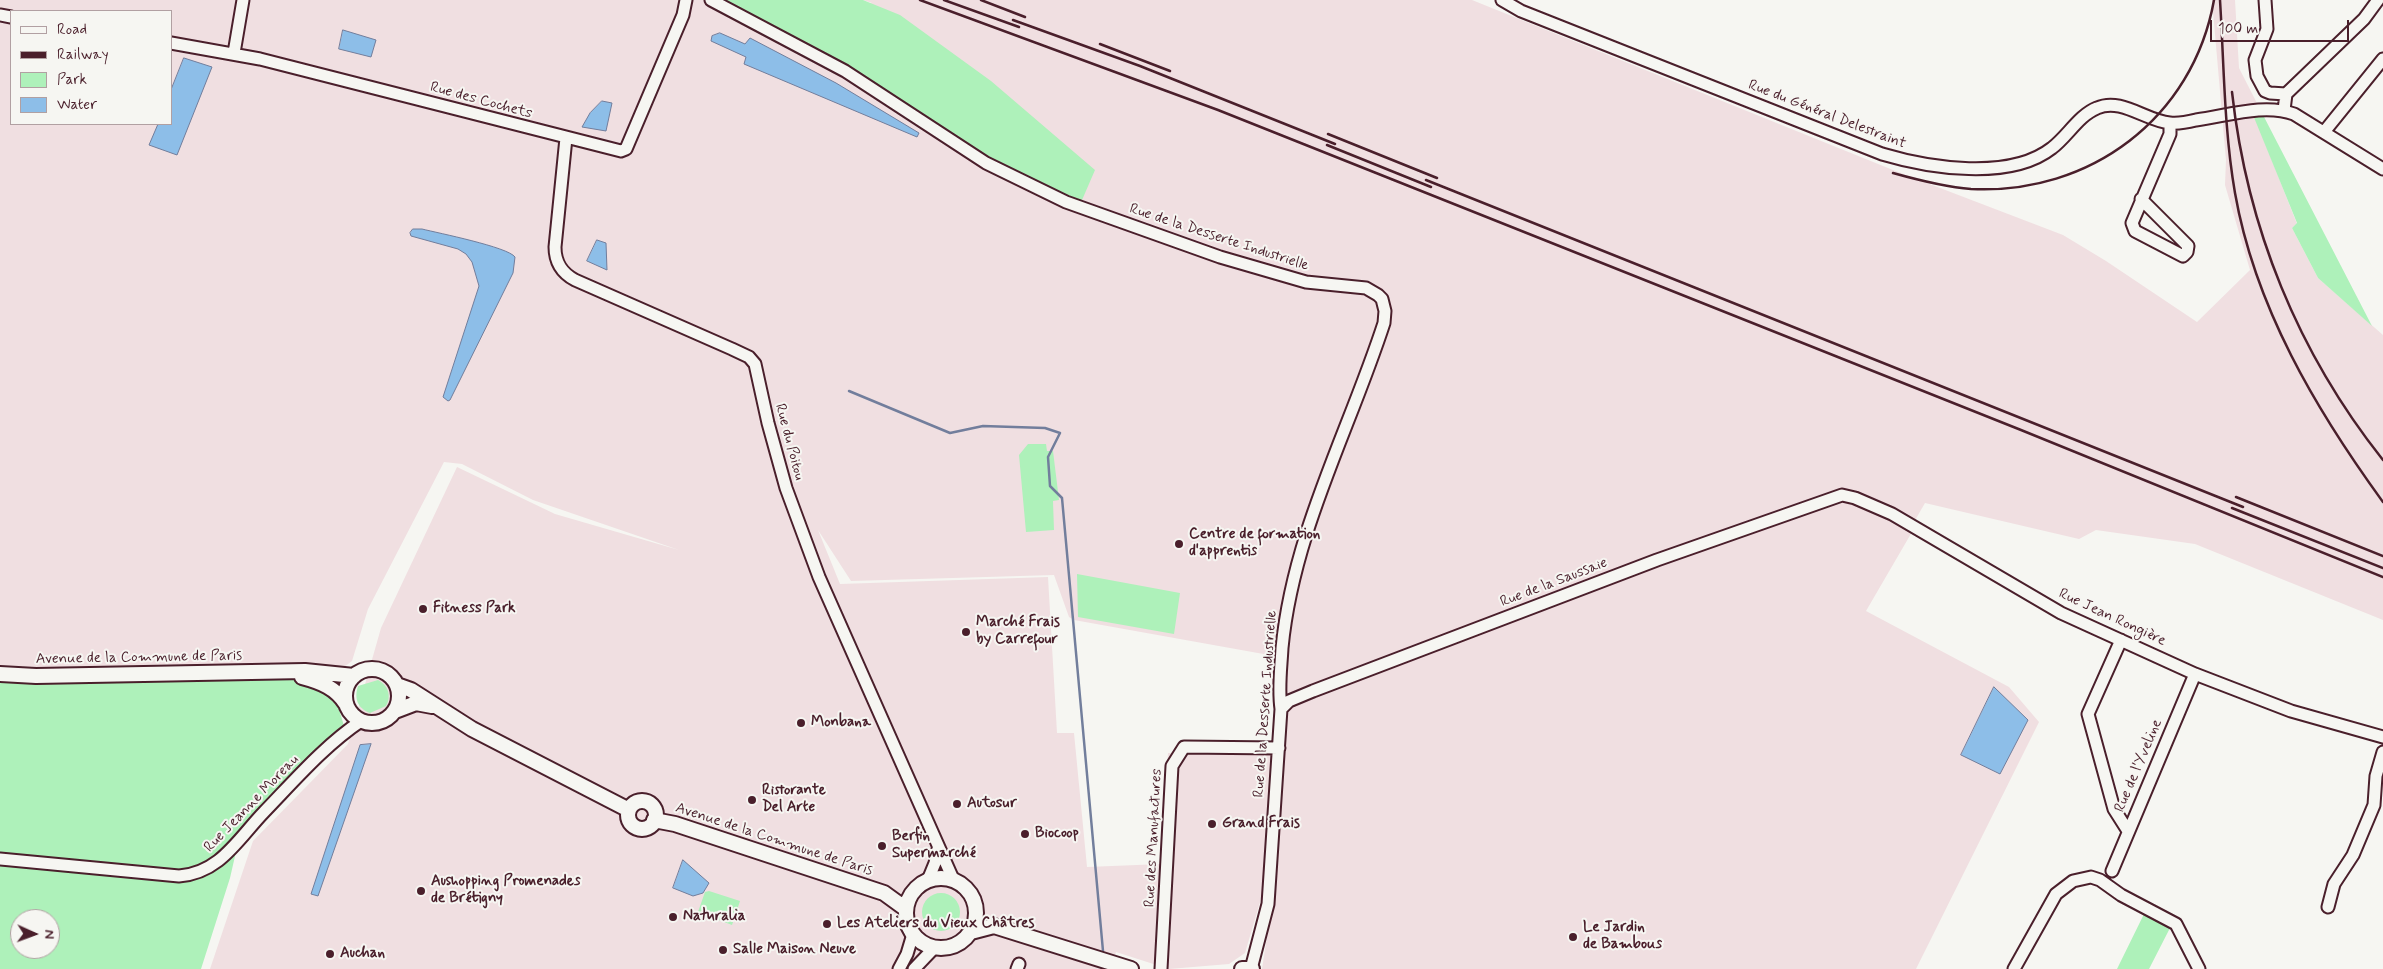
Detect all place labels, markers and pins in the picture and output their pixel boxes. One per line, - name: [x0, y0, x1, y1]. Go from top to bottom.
- place label: Centre de formation d'apprentis: [1189, 526, 1320, 561]
- marker: Centre de formation d'apprentis: [1173, 538, 1185, 550]
- place label: Fitness Park: [433, 600, 516, 618]
- marker: Fitness Park: [417, 603, 429, 615]
- place label: Marché Frais by Carrefour: [976, 614, 1060, 649]
- marker: Marché Frais by Carrefour: [960, 626, 972, 638]
- place label: Monbana: [811, 714, 871, 732]
- marker: Monbana: [795, 717, 807, 729]
- place label: Ristorante Del Arte: [762, 782, 826, 817]
- marker: Ristorante Del Arte: [746, 794, 758, 806]
- place label: Autosur: [967, 795, 1017, 813]
- marker: Autosur: [951, 798, 963, 810]
- place label: Grand Frais: [1222, 815, 1300, 833]
- marker: Grand Frais: [1206, 818, 1218, 830]
- place label: Biocoop: [1035, 825, 1079, 843]
- place label: Berfin Supermarché: [892, 828, 976, 863]
- marker: Biocoop: [1019, 828, 1031, 840]
- marker: Berfin Supermarché: [876, 840, 888, 852]
- place label: Aushopping Promenades de Brétigny: [431, 873, 580, 908]
- marker: Aushopping Promenades de Brétigny: [415, 885, 427, 897]
- place label: Naturalia: [683, 908, 746, 926]
- marker: Naturalia: [667, 911, 679, 923]
- place label: Les Ateliers du Vieux Châtres: [837, 915, 1034, 933]
- marker: Les Ateliers du Vieux Châtres: [821, 918, 833, 930]
- place label: Le Jardin de Bambous: [1583, 919, 1662, 954]
- marker: Le Jardin de Bambous: [1567, 931, 1579, 943]
- place label: Salle Maison Neuve: [733, 941, 856, 959]
- marker: Salle Maison Neuve: [717, 944, 729, 956]
- place label: Auchan: [340, 945, 385, 963]
- marker: Auchan: [324, 948, 336, 960]

